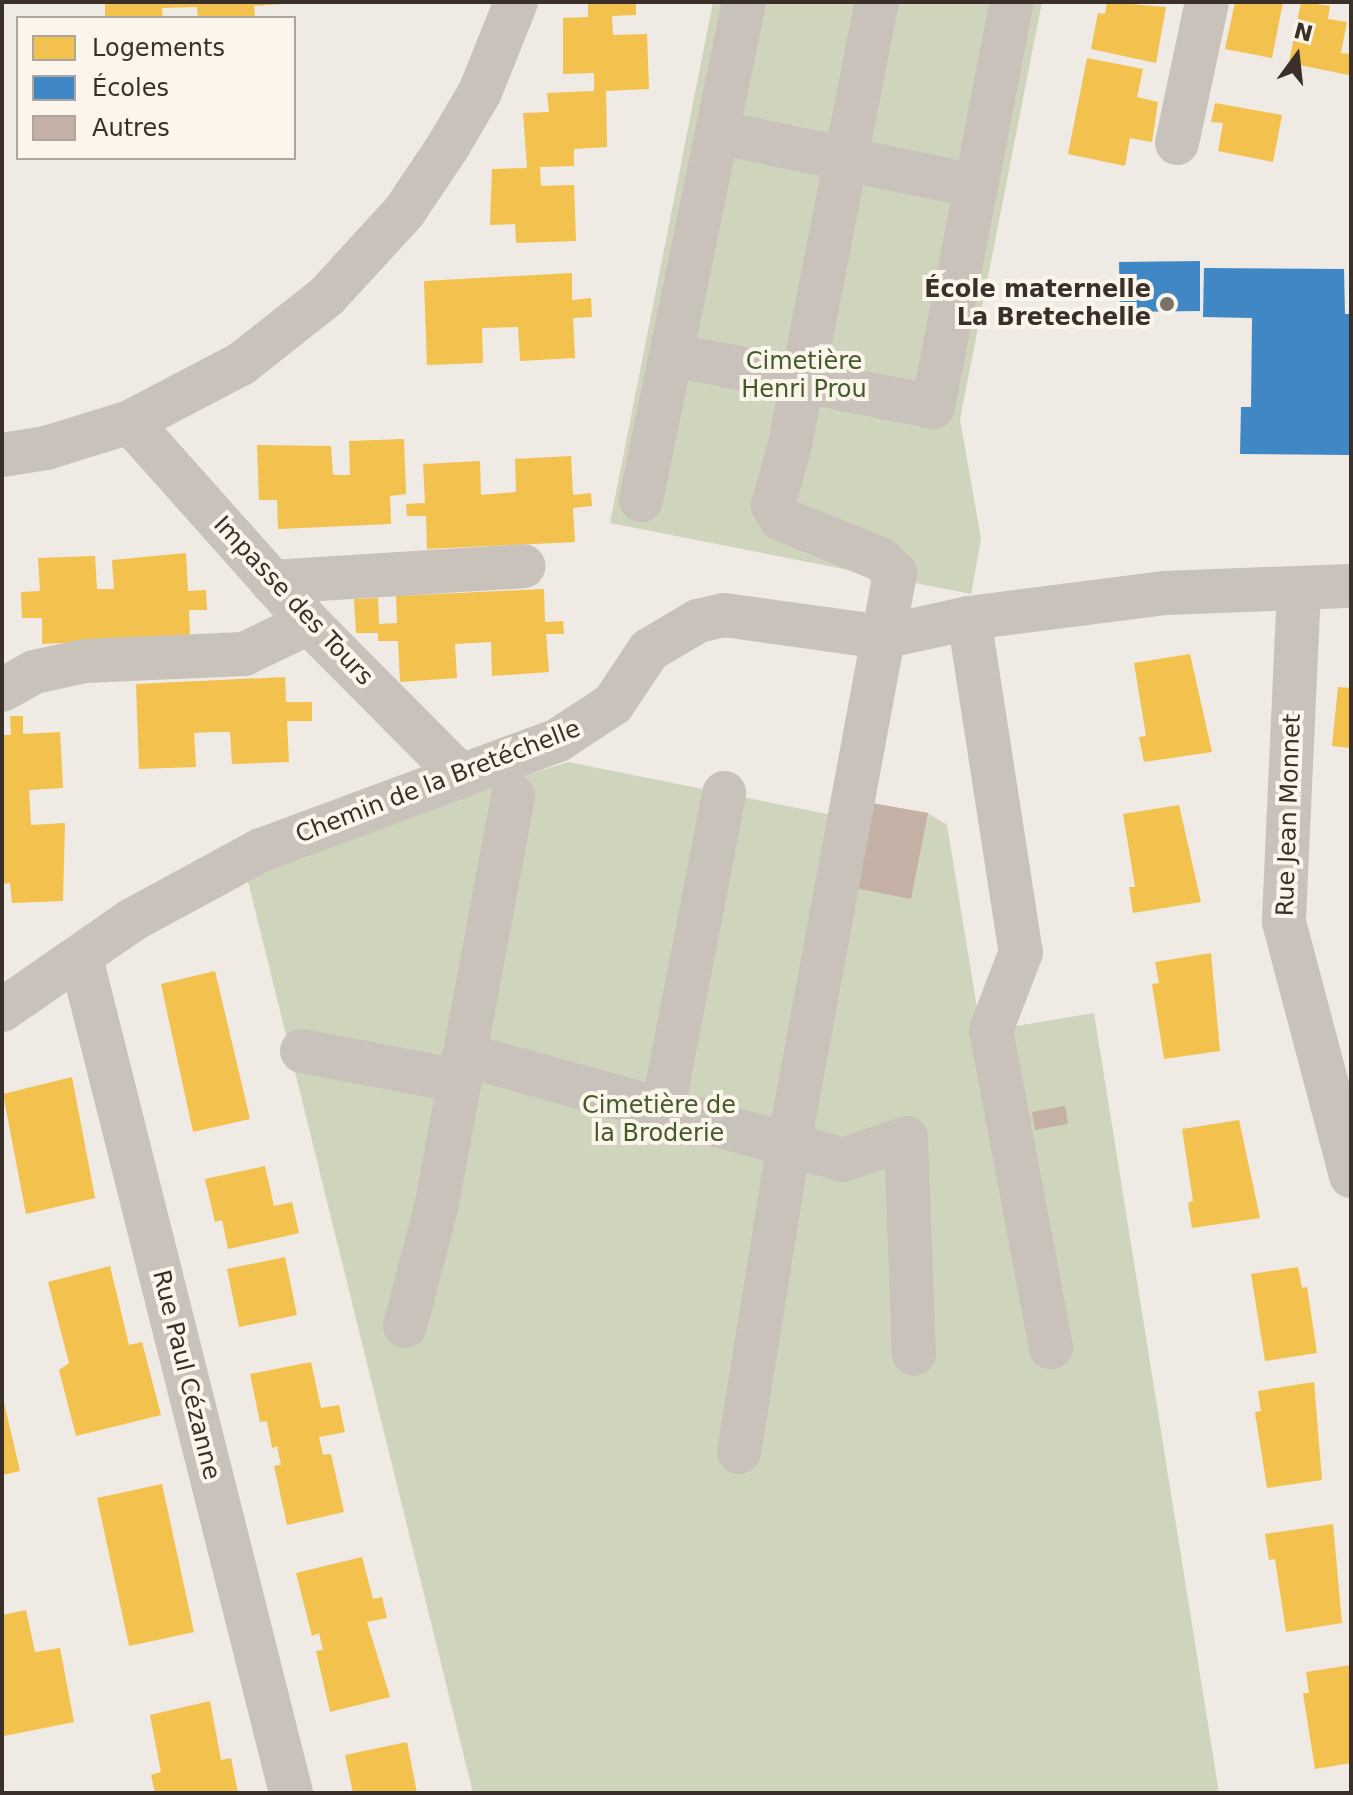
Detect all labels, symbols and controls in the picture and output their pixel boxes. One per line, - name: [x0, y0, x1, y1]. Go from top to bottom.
- legend: [16, 16, 296, 160]
- north arrow: [1257, 16, 1337, 96]
- text: N: [1291, 18, 1315, 47]
- text: Logements: [92, 34, 225, 62]
- text: Écoles: [92, 74, 169, 102]
- text: Autres: [92, 114, 170, 142]
- place label: École maternelle La Bretechelle: [924, 276, 1151, 332]
- marker: École maternelle La Bretechelle: [1158, 295, 1176, 313]
- park label: Cimetière Henri Prou: [741, 348, 867, 404]
- street label: Impasse des Tours: [207, 510, 379, 692]
- street label: Rue Jean Monnet: [1271, 713, 1307, 917]
- street label: Chemin de la Bretéchelle: [292, 714, 584, 850]
- park label: Cimetière de la Broderie: [582, 1092, 736, 1148]
- street label: Rue Paul Cézanne: [146, 1267, 226, 1483]

